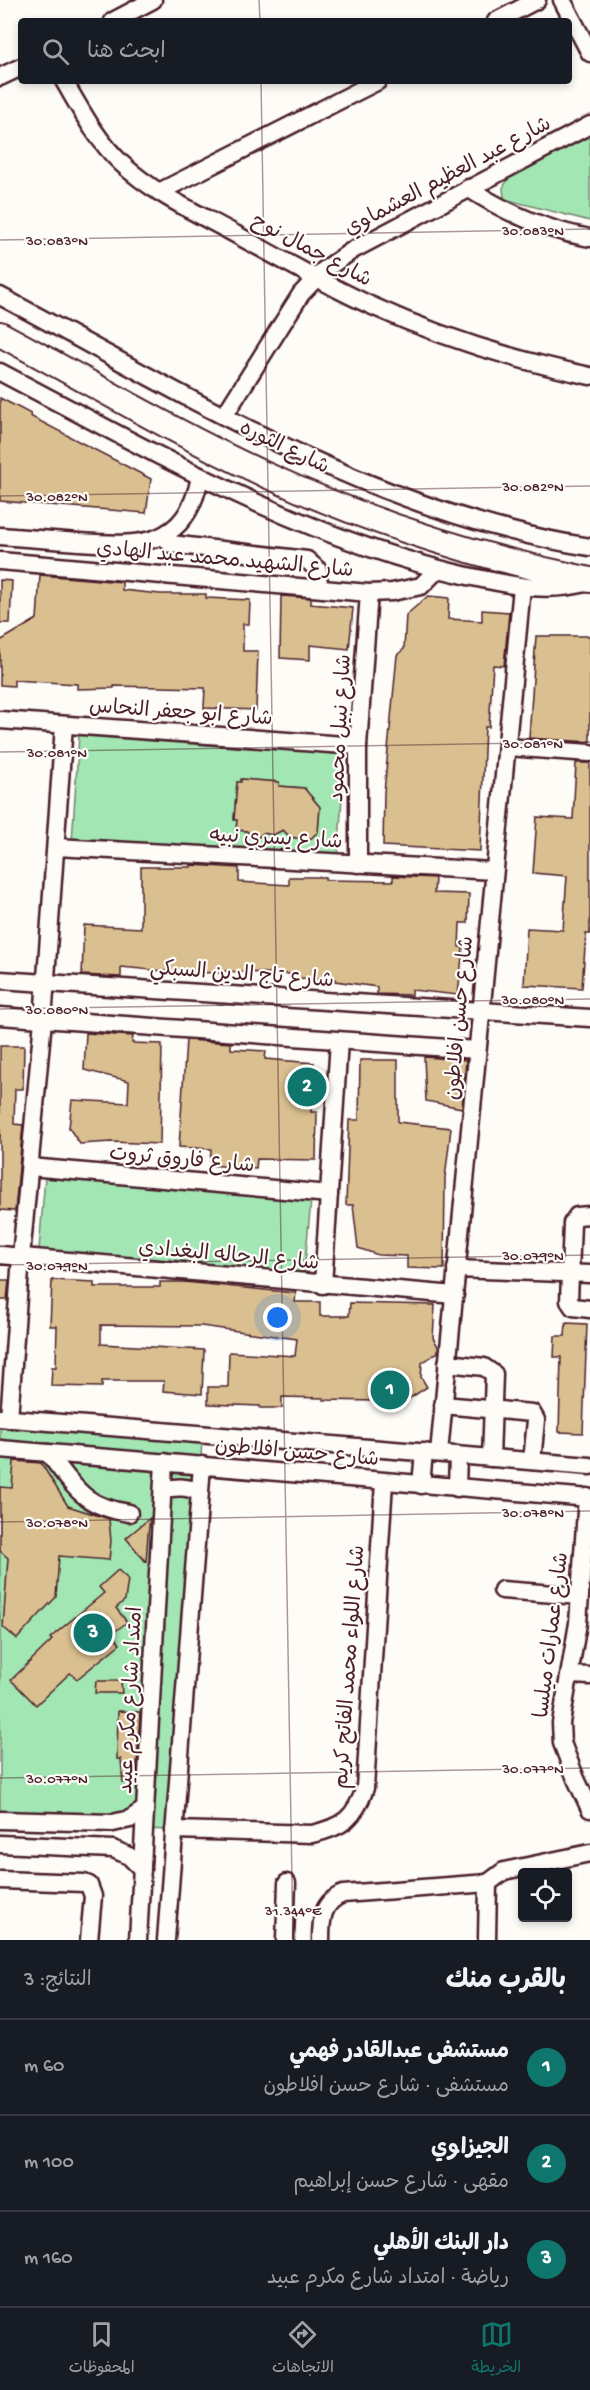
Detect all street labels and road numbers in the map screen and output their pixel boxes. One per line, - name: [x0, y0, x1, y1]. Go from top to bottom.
- street label: شارع عبد العظيم العشماوي: [341, 113, 556, 243]
- street label: شارع جمال نوح: [246, 210, 375, 294]
- street label: شارع الثوره: [235, 417, 332, 482]
- street label: شارع الشهيد محمد عبد الهادي: [95, 538, 354, 585]
- street label: شارع نبيل محمود: [326, 654, 359, 803]
- street label: شارع ابو جعفر النحاس: [88, 696, 273, 733]
- street label: شارع يسري نبيه: [209, 825, 343, 856]
- street label: شارع حسن افلاطون: [442, 935, 481, 1101]
- street label: شارع تاج الدين السبكي: [149, 958, 335, 998]
- street label: شارع فاروق ثروت: [108, 1143, 255, 1180]
- street label: شارع الرحاله البغدادي: [137, 1237, 320, 1278]
- street label: شارع حسن افلاطون: [214, 1435, 380, 1474]
- street label: شارع اللواء محمد الفاتح كريم: [331, 1545, 372, 1790]
- street label: شارع عمارات ميلسا: [531, 1551, 576, 1720]
- street label: امتداد شارع مكرم عبيد: [115, 1606, 150, 1794]

